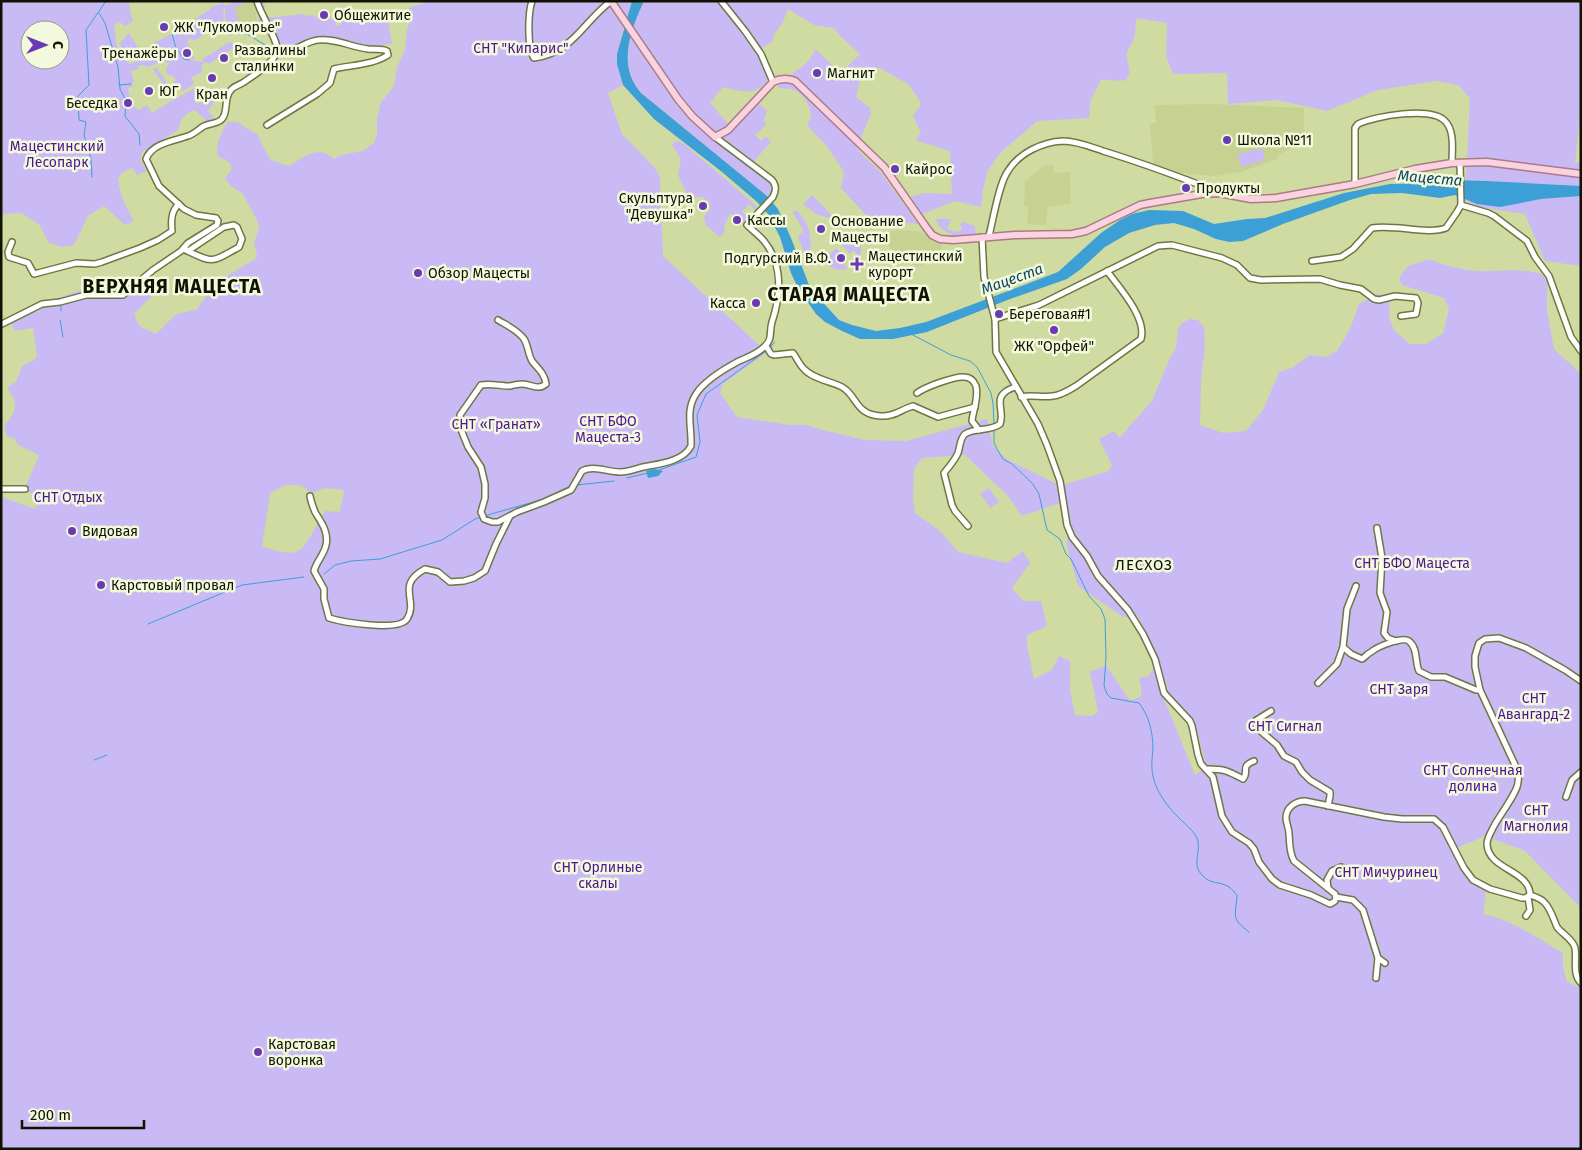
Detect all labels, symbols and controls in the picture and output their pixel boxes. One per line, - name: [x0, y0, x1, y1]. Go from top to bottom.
- place label: Общежитие: [334, 7, 411, 24]
- marker: Общежитие: [318, 9, 330, 21]
- place label: ЖК "Лукоморье": [174, 19, 280, 36]
- north arrow: [20, 20, 70, 70]
- marker: ЖК "Лукоморье": [158, 21, 170, 33]
- park label: СНТ "Кипарис": [473, 40, 569, 57]
- text: С: [49, 41, 66, 49]
- place label: Развалины сталинки: [234, 42, 306, 75]
- place label: Тренажёры: [102, 45, 177, 62]
- marker: Тренажёры: [181, 47, 193, 59]
- marker: Развалины сталинки: [218, 52, 230, 64]
- place label: Магнит: [827, 65, 875, 82]
- marker: Магнит: [811, 67, 823, 79]
- marker: Кран: [206, 72, 218, 84]
- place label: ЮГ: [159, 83, 179, 100]
- marker: ЮГ: [143, 85, 155, 97]
- place label: Кран: [196, 86, 228, 103]
- place label: Беседка: [66, 95, 118, 112]
- marker: Беседка: [122, 97, 134, 109]
- place label: Школа №11: [1237, 132, 1312, 149]
- marker: Школа №11: [1221, 134, 1233, 146]
- park label: Мацестинский Лесопарк: [10, 138, 104, 171]
- place label: Кайрос: [905, 161, 953, 178]
- marker: Кайрос: [889, 163, 901, 175]
- water label: Мацеста: [1397, 166, 1463, 190]
- place label: Продукты: [1196, 180, 1260, 197]
- marker: Продукты: [1180, 182, 1192, 194]
- place label: Скульптура "Девушка": [619, 190, 693, 223]
- marker: Скульптура "Девушка": [697, 200, 709, 212]
- place label: Кассы: [747, 212, 786, 229]
- place label: Основание Мацесты: [831, 213, 904, 246]
- marker: Кассы: [731, 214, 743, 226]
- marker: Основание Мацесты: [815, 223, 827, 235]
- place label: Мацестинский курорт: [868, 248, 963, 281]
- place label: Подгурский В.Ф.: [724, 250, 831, 267]
- marker: Подгурский В.Ф.: [835, 252, 847, 264]
- marker: Мацестинский курорт: [850, 257, 864, 271]
- water label: Мацеста: [978, 259, 1046, 299]
- place label: Обзор Мацесты: [428, 265, 530, 282]
- marker: Обзор Мацесты: [412, 267, 424, 279]
- district label: ВЕРХНЯЯ МАЦЕСТА: [83, 275, 261, 298]
- district label: СТАРАЯ МАЦЕСТА: [768, 283, 930, 306]
- place label: Касса: [710, 295, 746, 312]
- marker: Касса: [750, 297, 762, 309]
- place label: Береговая#1: [1009, 306, 1091, 323]
- marker: Береговая#1: [993, 308, 1005, 320]
- marker: ЖК "Орфей": [1048, 324, 1060, 336]
- place label: ЖК "Орфей": [1014, 338, 1094, 355]
- park label: СНТ БФО Мацеста-3: [575, 413, 641, 446]
- park label: СНТ «Гранат»: [451, 416, 541, 433]
- park label: СНТ Отдых: [34, 489, 102, 506]
- place label: Видовая: [82, 523, 138, 540]
- marker: Видовая: [66, 525, 78, 537]
- park label: СНТ БФО Мацеста: [1354, 555, 1470, 572]
- district label: ЛЕСХОЗ: [1115, 556, 1173, 574]
- place label: Карстовый провал: [111, 577, 234, 594]
- marker: Карстовый провал: [95, 579, 107, 591]
- park label: СНТ Заря: [1369, 681, 1429, 698]
- park label: СНТ Авангард-2: [1498, 690, 1570, 723]
- park label: СНТ Сигнал: [1248, 718, 1322, 735]
- park label: СНТ Солнечная долина: [1423, 762, 1523, 795]
- park label: СНТ Магнолия: [1503, 802, 1569, 835]
- park label: СНТ Орлиные скалы: [554, 859, 642, 892]
- park label: СНТ Мичуринец: [1334, 864, 1438, 881]
- place label: Карстовая воронка: [268, 1036, 336, 1069]
- marker: Карстовая воронка: [252, 1046, 264, 1058]
- scale bar: [22, 1098, 145, 1130]
- text: 200 m: [30, 1106, 71, 1124]

